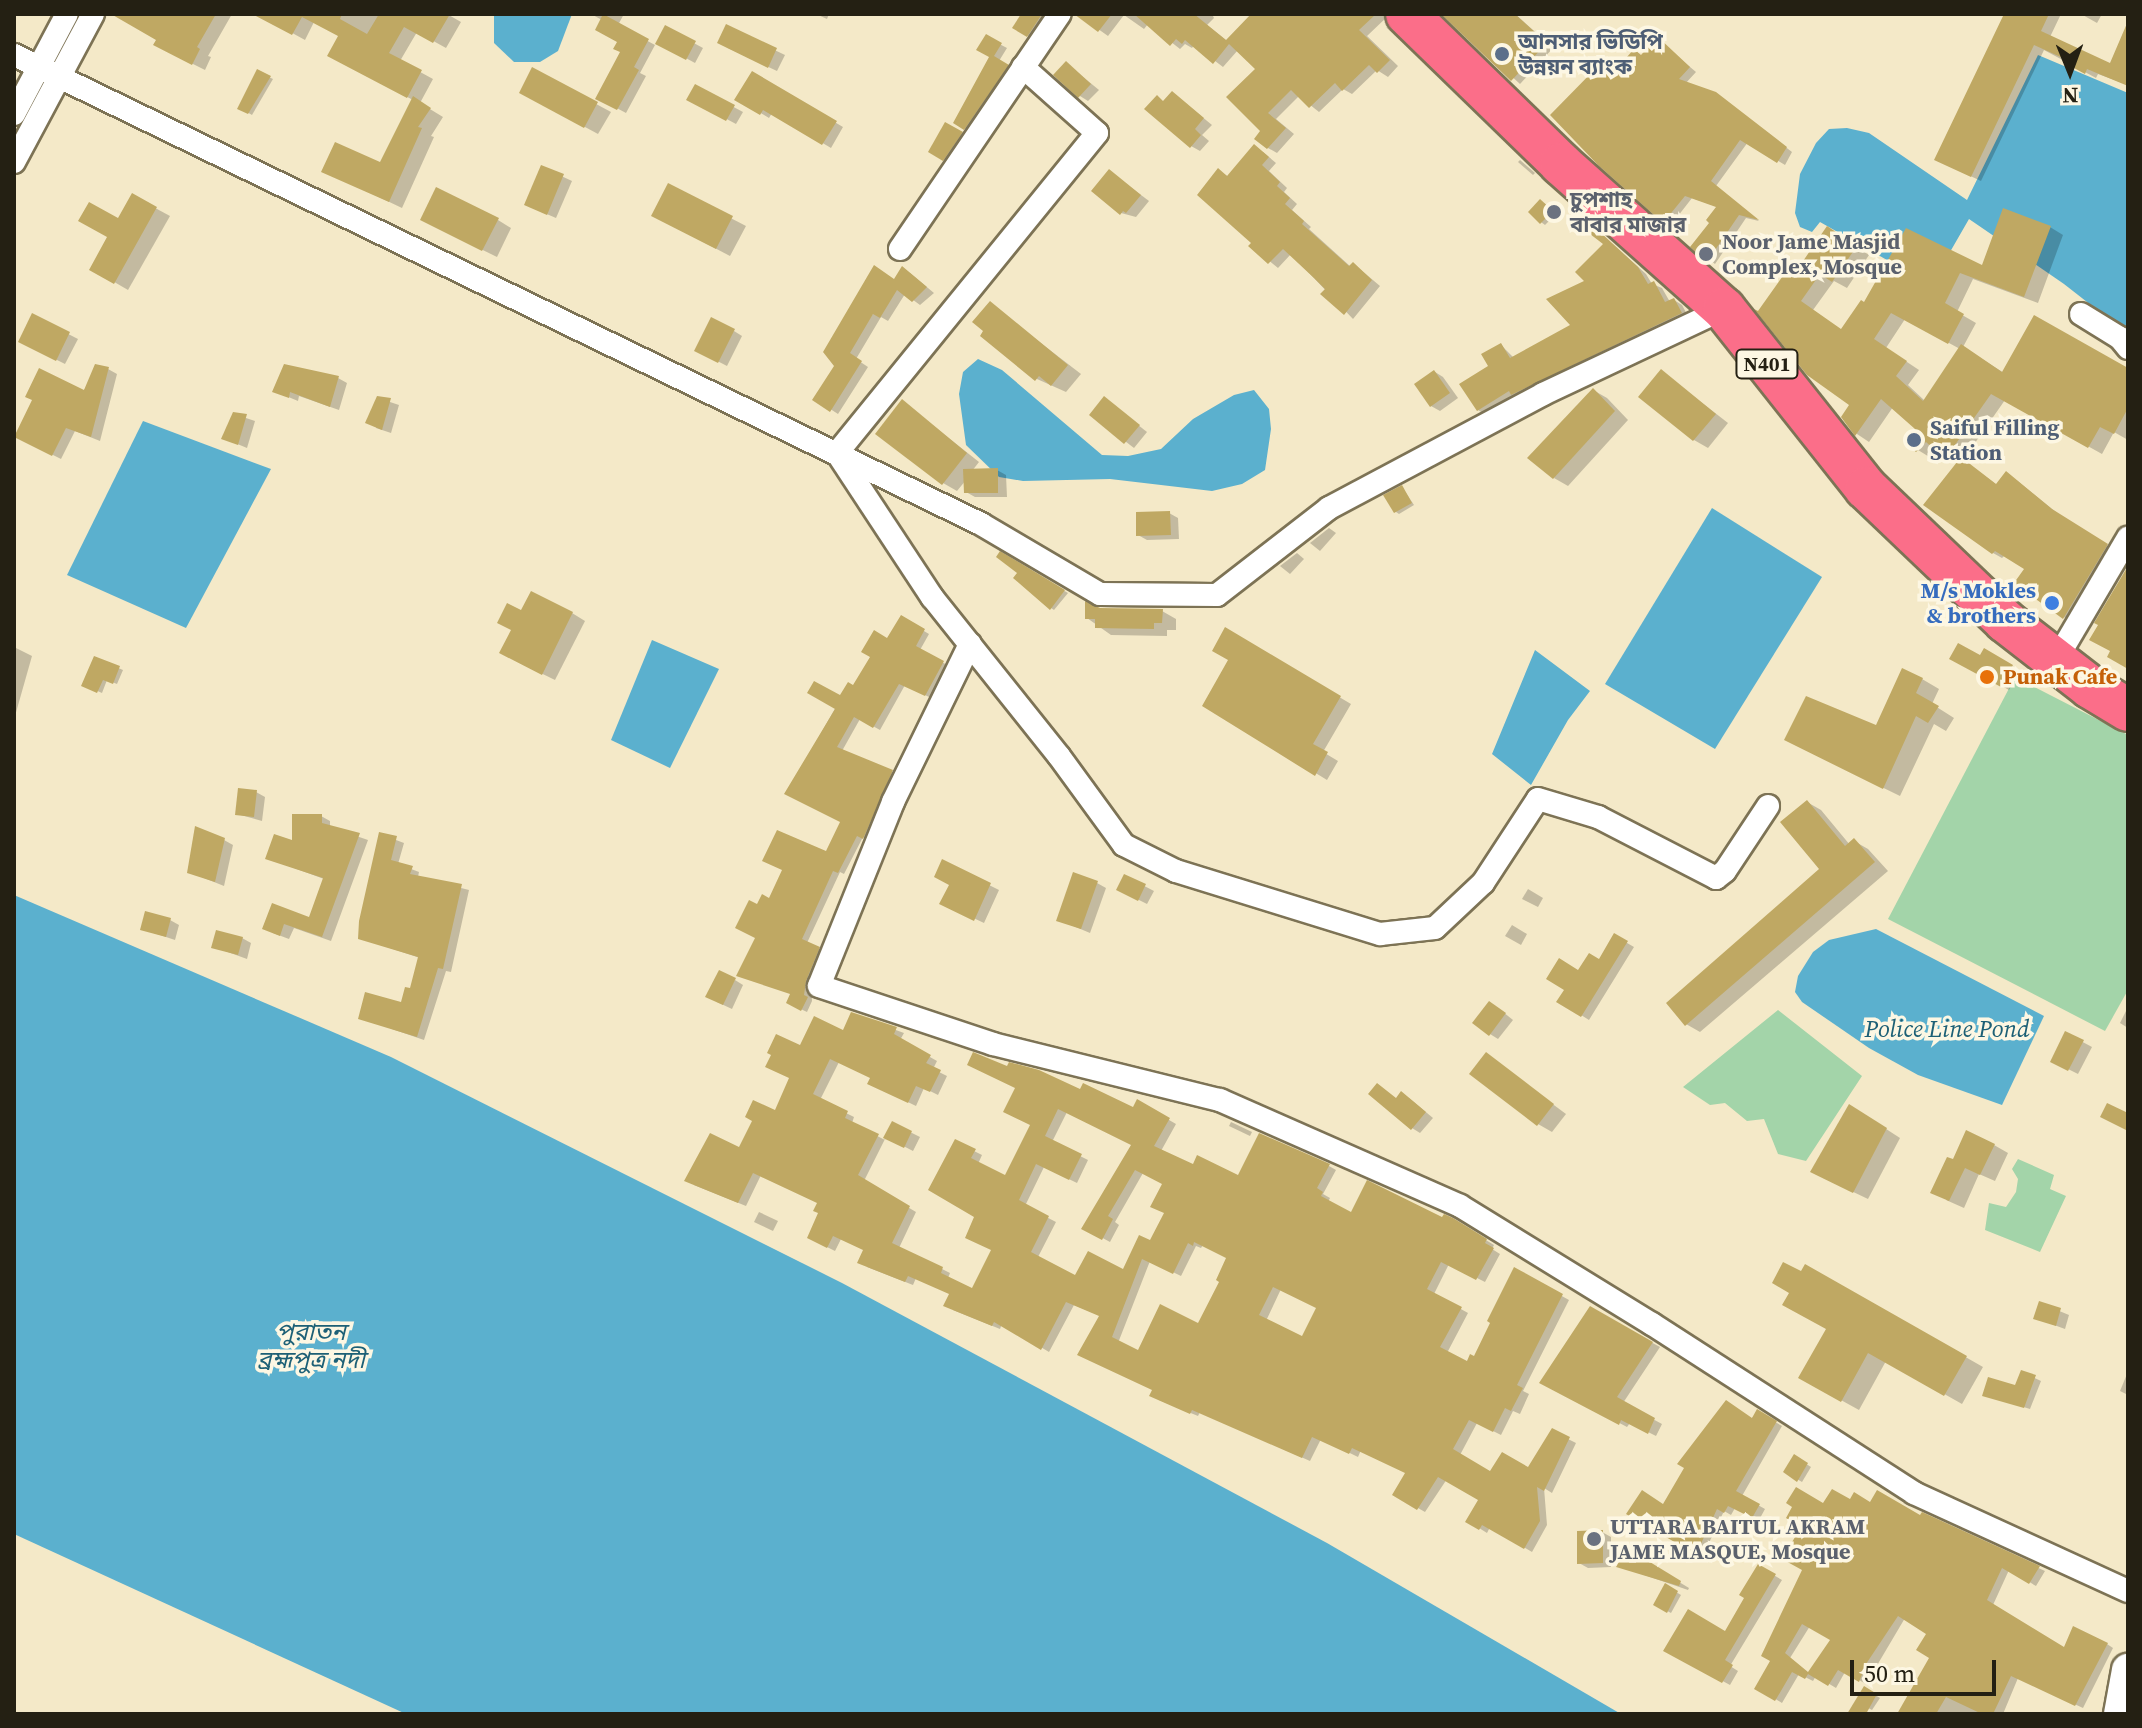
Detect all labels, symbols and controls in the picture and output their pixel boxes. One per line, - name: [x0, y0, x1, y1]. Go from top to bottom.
- place label: আনসার ভিডিপি উন্নয়ন ব্যাংক: [1518, 28, 1663, 80]
- north arrow: [2030, 32, 2110, 112]
- marker: আনসার ভিডিপি উন্নয়ন ব্যাংক: [1493, 45, 1511, 63]
- text: N: [2062, 81, 2079, 111]
- place label: চুপশাহ বাবার মাজার: [1570, 186, 1686, 238]
- marker: চুপশাহ বাবার মাজার: [1545, 203, 1563, 221]
- place label: Noor Jame Masjid Complex, Mosque: [1722, 228, 1902, 280]
- marker: Noor Jame Masjid Complex, Mosque: [1697, 245, 1715, 263]
- road number: N401: [1735, 348, 1799, 380]
- place label: Saiful Filling Station: [1930, 414, 2059, 466]
- marker: Saiful Filling Station: [1905, 431, 1923, 449]
- place label: M/s Mokles & brothers: [1921, 577, 2036, 628]
- marker: M/s Mokles & brothers: [2043, 594, 2061, 612]
- place label: Punak Cafe: [2003, 664, 2117, 690]
- marker: Punak Cafe: [1978, 668, 1996, 686]
- water label: Police Line Pond: [1865, 1015, 2029, 1043]
- water label: পুরাতন ব্রহ্মপুত্র নদী: [257, 1318, 365, 1374]
- place label: UTTARA BAITUL AKRAM JAME MASQUE, Mosque: [1610, 1513, 1865, 1564]
- marker: UTTARA BAITUL AKRAM JAME MASQUE, Mosque: [1585, 1530, 1603, 1548]
- scale bar: [1854, 1644, 2000, 1694]
- text: 50 m: [1864, 1657, 1915, 1690]

